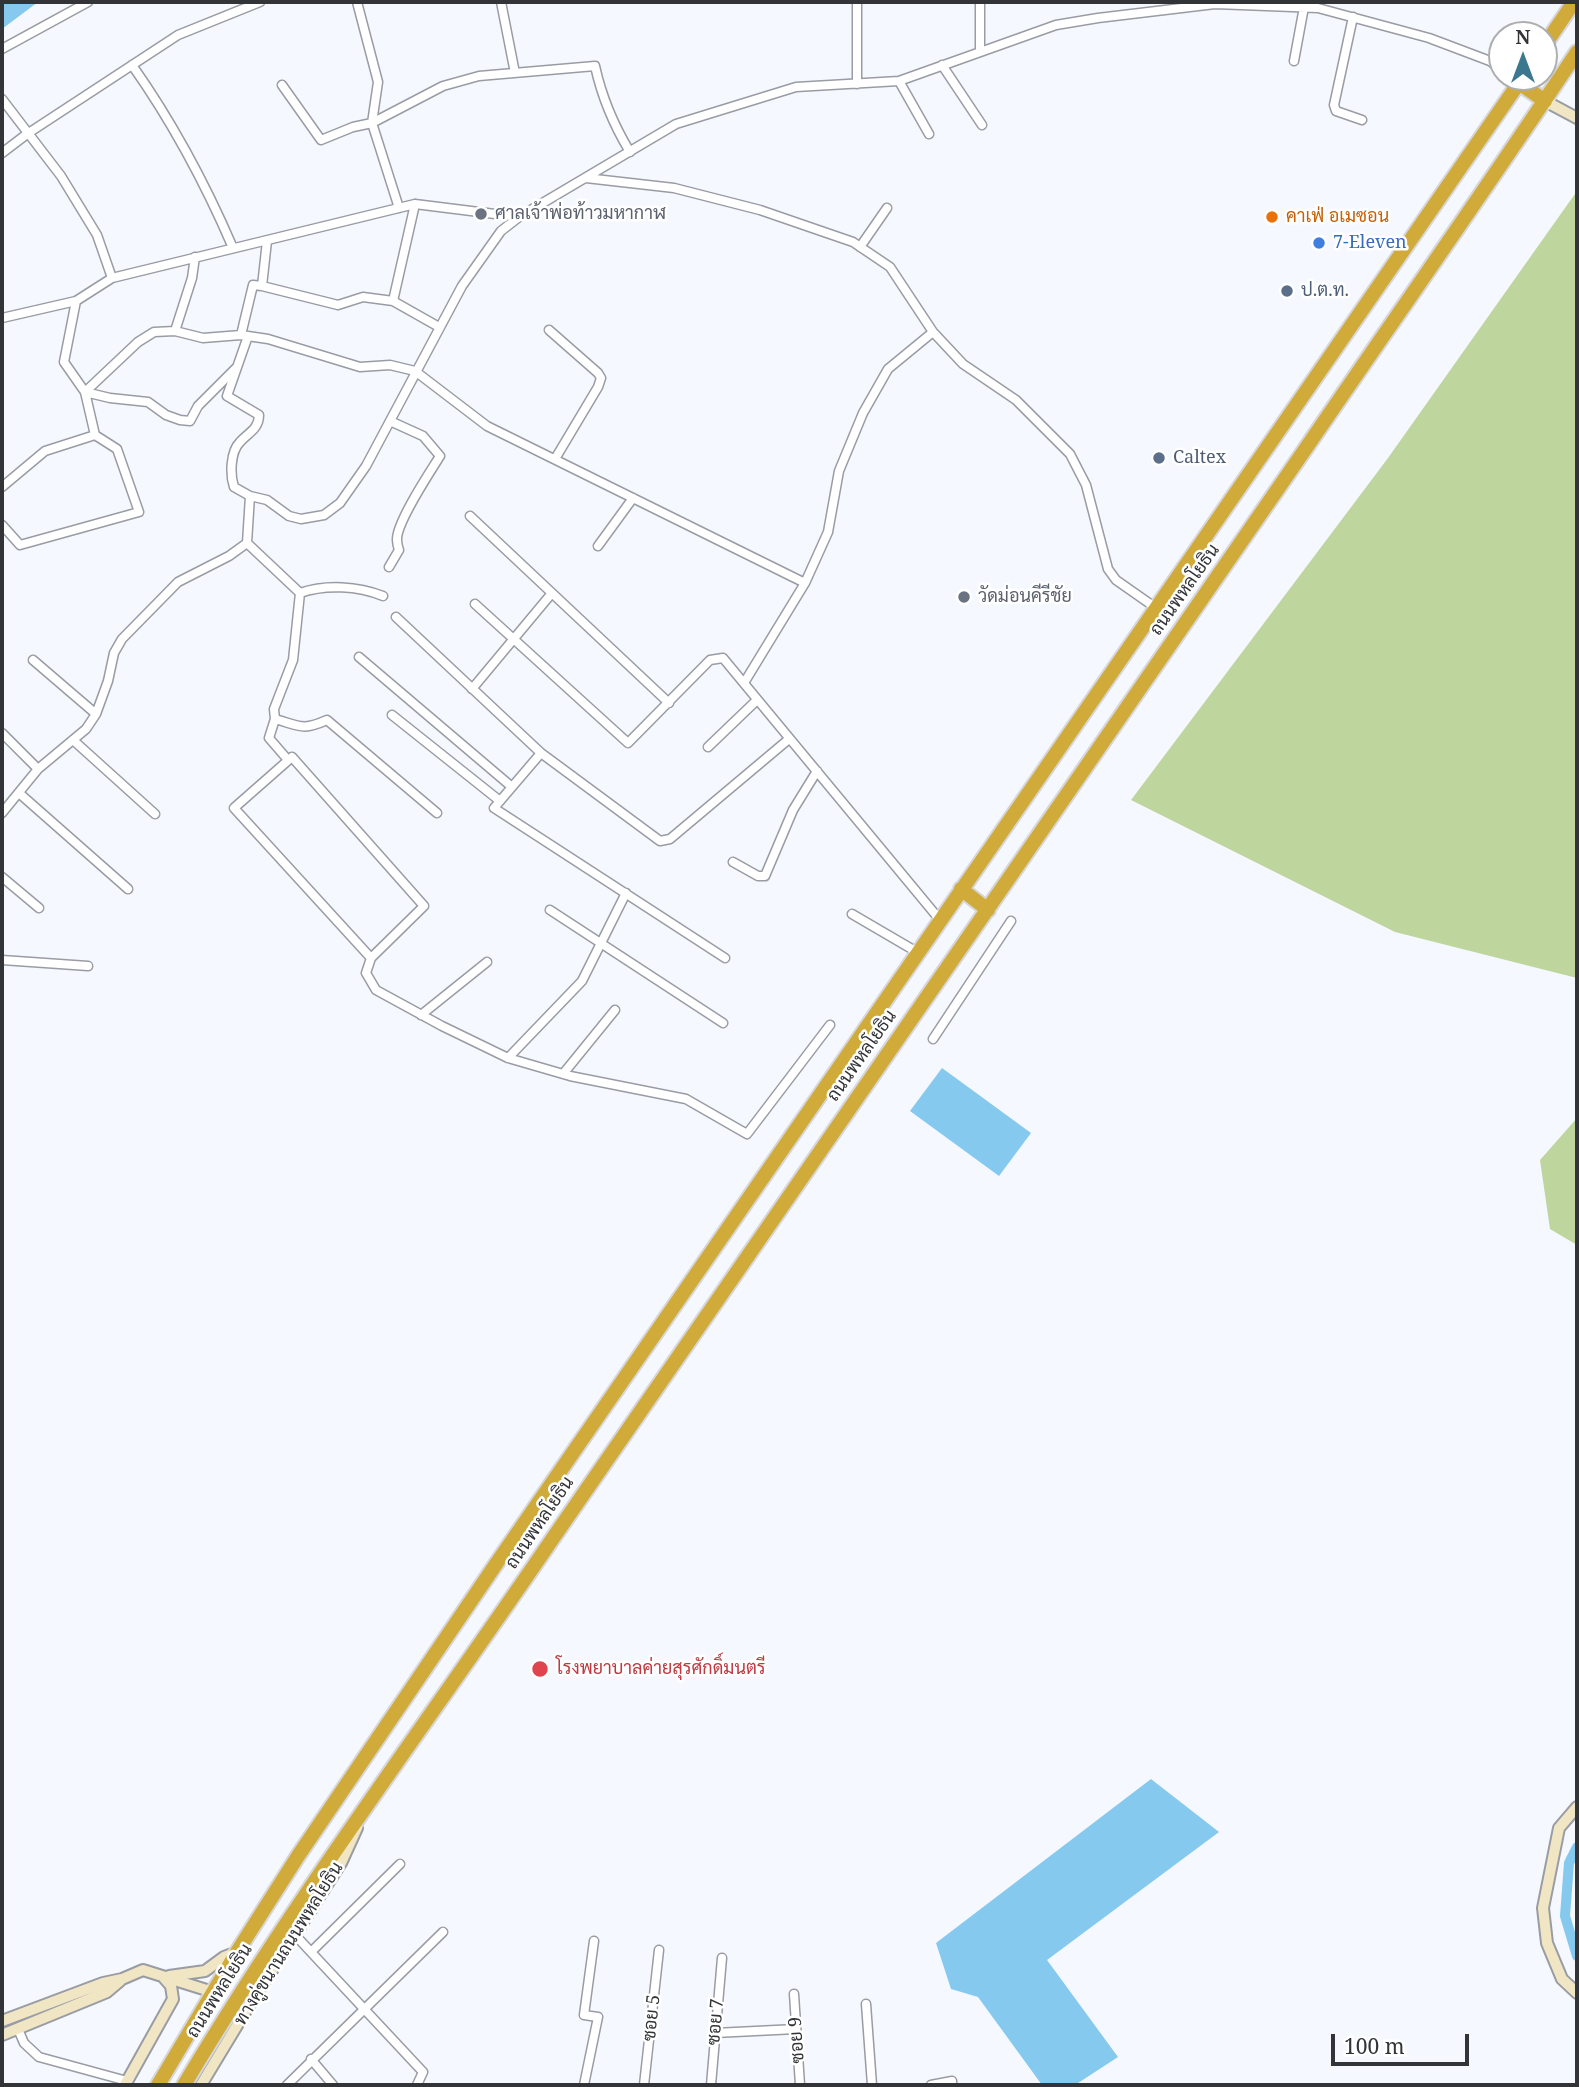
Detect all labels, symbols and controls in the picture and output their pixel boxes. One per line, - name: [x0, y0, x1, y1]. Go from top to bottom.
- north arrow: [1488, 21, 1558, 91]
- text: N: [1516, 24, 1530, 50]
- place label: ศาลเจ้าพ่อท้าวมหากาฬ: [495, 203, 666, 225]
- marker: ศาลเจ้าพ่อท้าวมหากาฬ: [473, 206, 489, 222]
- place label: คาเฟ่ อเมซอน: [1286, 206, 1389, 228]
- marker: คาเฟ่ อเมซอน: [1264, 209, 1280, 225]
- place label: 7-Eleven: [1333, 232, 1407, 254]
- marker: 7-Eleven: [1311, 235, 1327, 251]
- place label: ป.ต.ท.: [1301, 280, 1349, 302]
- marker: ป.ต.ท.: [1279, 283, 1295, 299]
- place label: Caltex: [1173, 447, 1226, 469]
- marker: Caltex: [1151, 450, 1167, 466]
- street label: ถนนพหลโยธิน: [1146, 540, 1224, 640]
- place label: วัดม่อนคีรีชัย: [978, 586, 1072, 608]
- marker: วัดม่อนคีรีชัย: [956, 589, 972, 605]
- street label: ถนนพหลโยธิน: [823, 1006, 901, 1106]
- street label: ถนนพหลโยธิน: [501, 1473, 579, 1573]
- place label: โรงพยาบาลค่ายสุรศักดิ์มนตรี: [556, 1658, 766, 1680]
- marker: โรงพยาบาลค่ายสุรศักดิ์มนตรี: [530, 1659, 550, 1679]
- street label: ทางคู่ขนานถนนพหลโยธิน: [230, 1858, 348, 2030]
- street label: ถนนพหลโยธิน: [183, 1940, 257, 2042]
- street label: ซอย 5: [639, 1994, 665, 2042]
- street label: ซอย 7: [703, 1998, 729, 2046]
- street label: ซอย 9: [785, 2016, 809, 2064]
- scale bar: [1334, 2021, 1472, 2064]
- text: 100 m: [1344, 2032, 1405, 2060]

